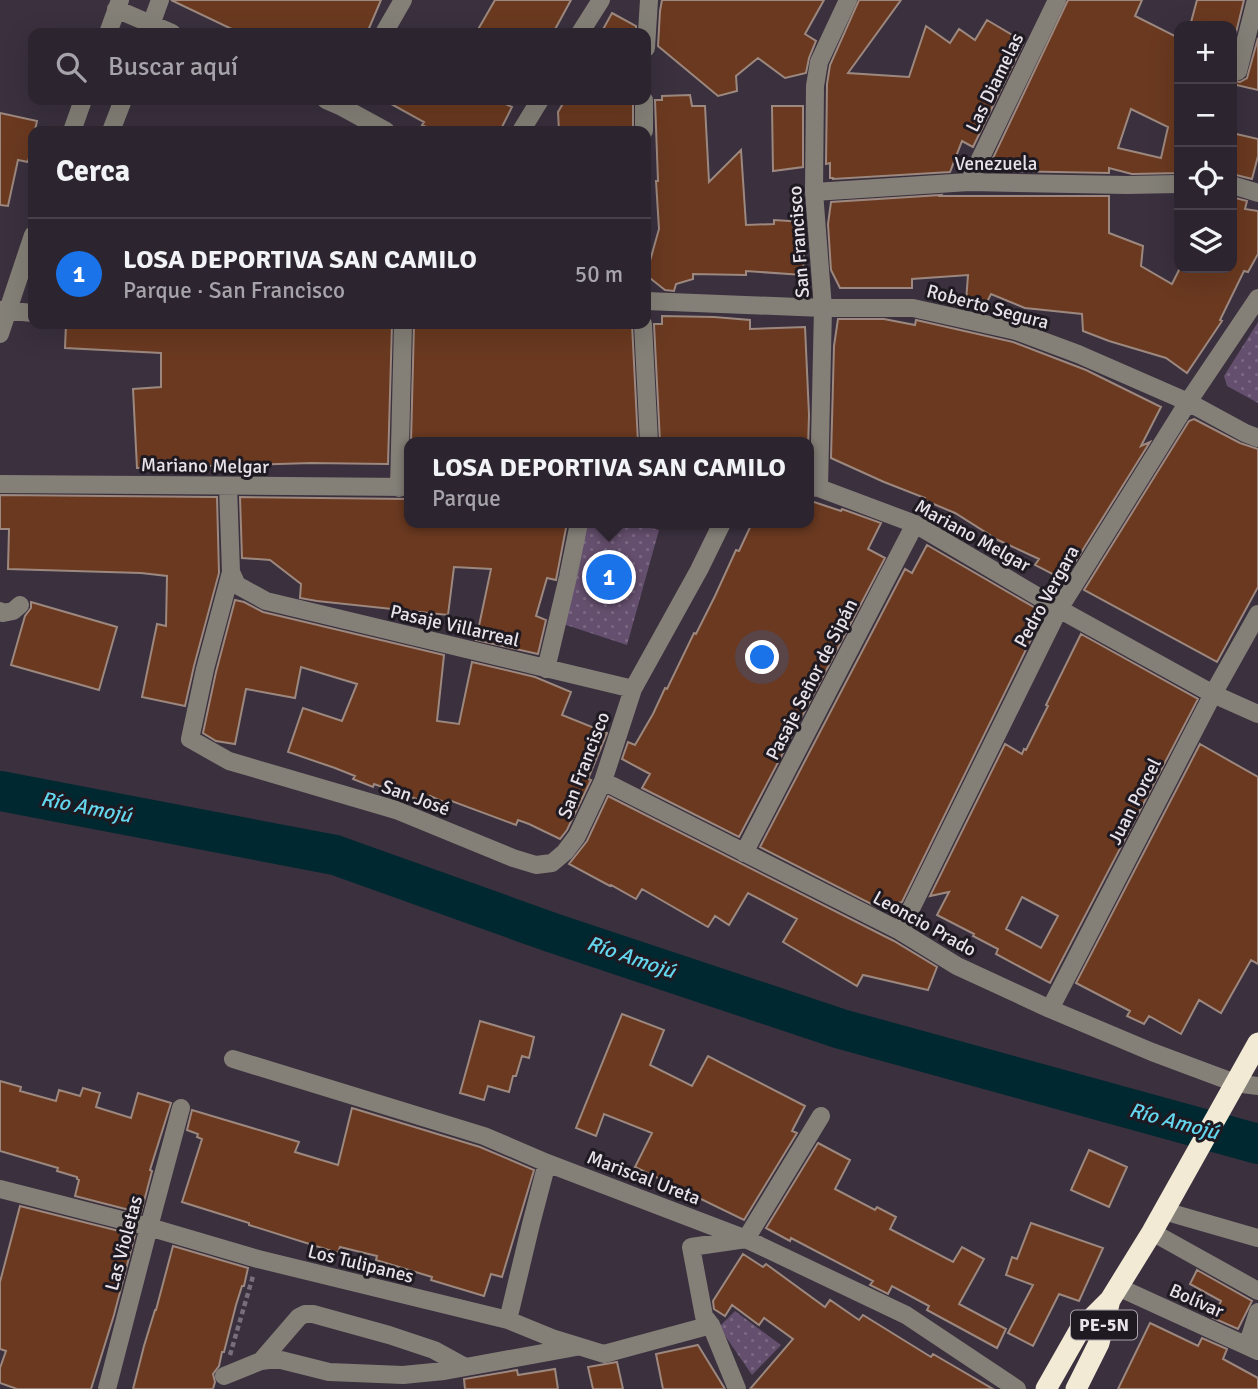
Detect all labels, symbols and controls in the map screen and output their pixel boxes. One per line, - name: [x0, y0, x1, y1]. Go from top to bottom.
- map controls: [1174, 21, 1237, 273]
- button: +: [1174, 21, 1237, 84]
- search box: [28, 28, 651, 105]
- street label: Las Diamelas: [961, 29, 1029, 136]
- icon: search: [52, 48, 90, 86]
- text: Buscar aquí: [108, 51, 238, 83]
- button: −: [1174, 84, 1237, 147]
- button: locate: [1174, 147, 1237, 210]
- street label: Venezuela: [955, 152, 1037, 176]
- text: Cerca: [56, 153, 130, 190]
- street label: San Francisco: [783, 185, 815, 299]
- button: layers: [1174, 210, 1237, 273]
- text: LOSA DEPORTIVA SAN CAMILO: [123, 244, 477, 276]
- text: 1: [73, 260, 85, 289]
- text: 50 m: [575, 260, 623, 289]
- text: Parque · San Francisco: [123, 276, 345, 305]
- street label: Roberto Segura: [924, 279, 1051, 335]
- popup: [404, 437, 814, 528]
- text: LOSA DEPORTIVA SAN CAMILO: [432, 452, 786, 484]
- street label: Mariano Melgar: [141, 453, 269, 479]
- text: Parque: [432, 484, 501, 513]
- street label: Mariano Melgar: [911, 494, 1035, 578]
- street label: Pedro Vergara: [1009, 541, 1085, 652]
- pin: 1: [586, 551, 632, 603]
- street label: Pasaje Señor de Sipán: [761, 595, 863, 764]
- street label: Pasaje Villarreal: [388, 599, 522, 653]
- your location: [745, 640, 779, 674]
- street label: San Francisco: [553, 708, 615, 822]
- street label: Juan Porcel: [1103, 754, 1167, 849]
- street label: San José: [378, 775, 453, 821]
- water label: Río Amojú: [39, 785, 135, 829]
- street label: Leoncio Prado: [869, 886, 980, 962]
- water label: Río Amojú: [583, 930, 680, 985]
- water label: Río Amojú: [1126, 1097, 1223, 1146]
- street label: Mariscal Ureta: [584, 1145, 704, 1211]
- street label: Las Violetas: [100, 1193, 148, 1293]
- street label: Los Tulipanes: [305, 1239, 416, 1289]
- street label: Bolívar: [1166, 1278, 1228, 1323]
- road number: PE-5N: [1071, 1310, 1137, 1340]

